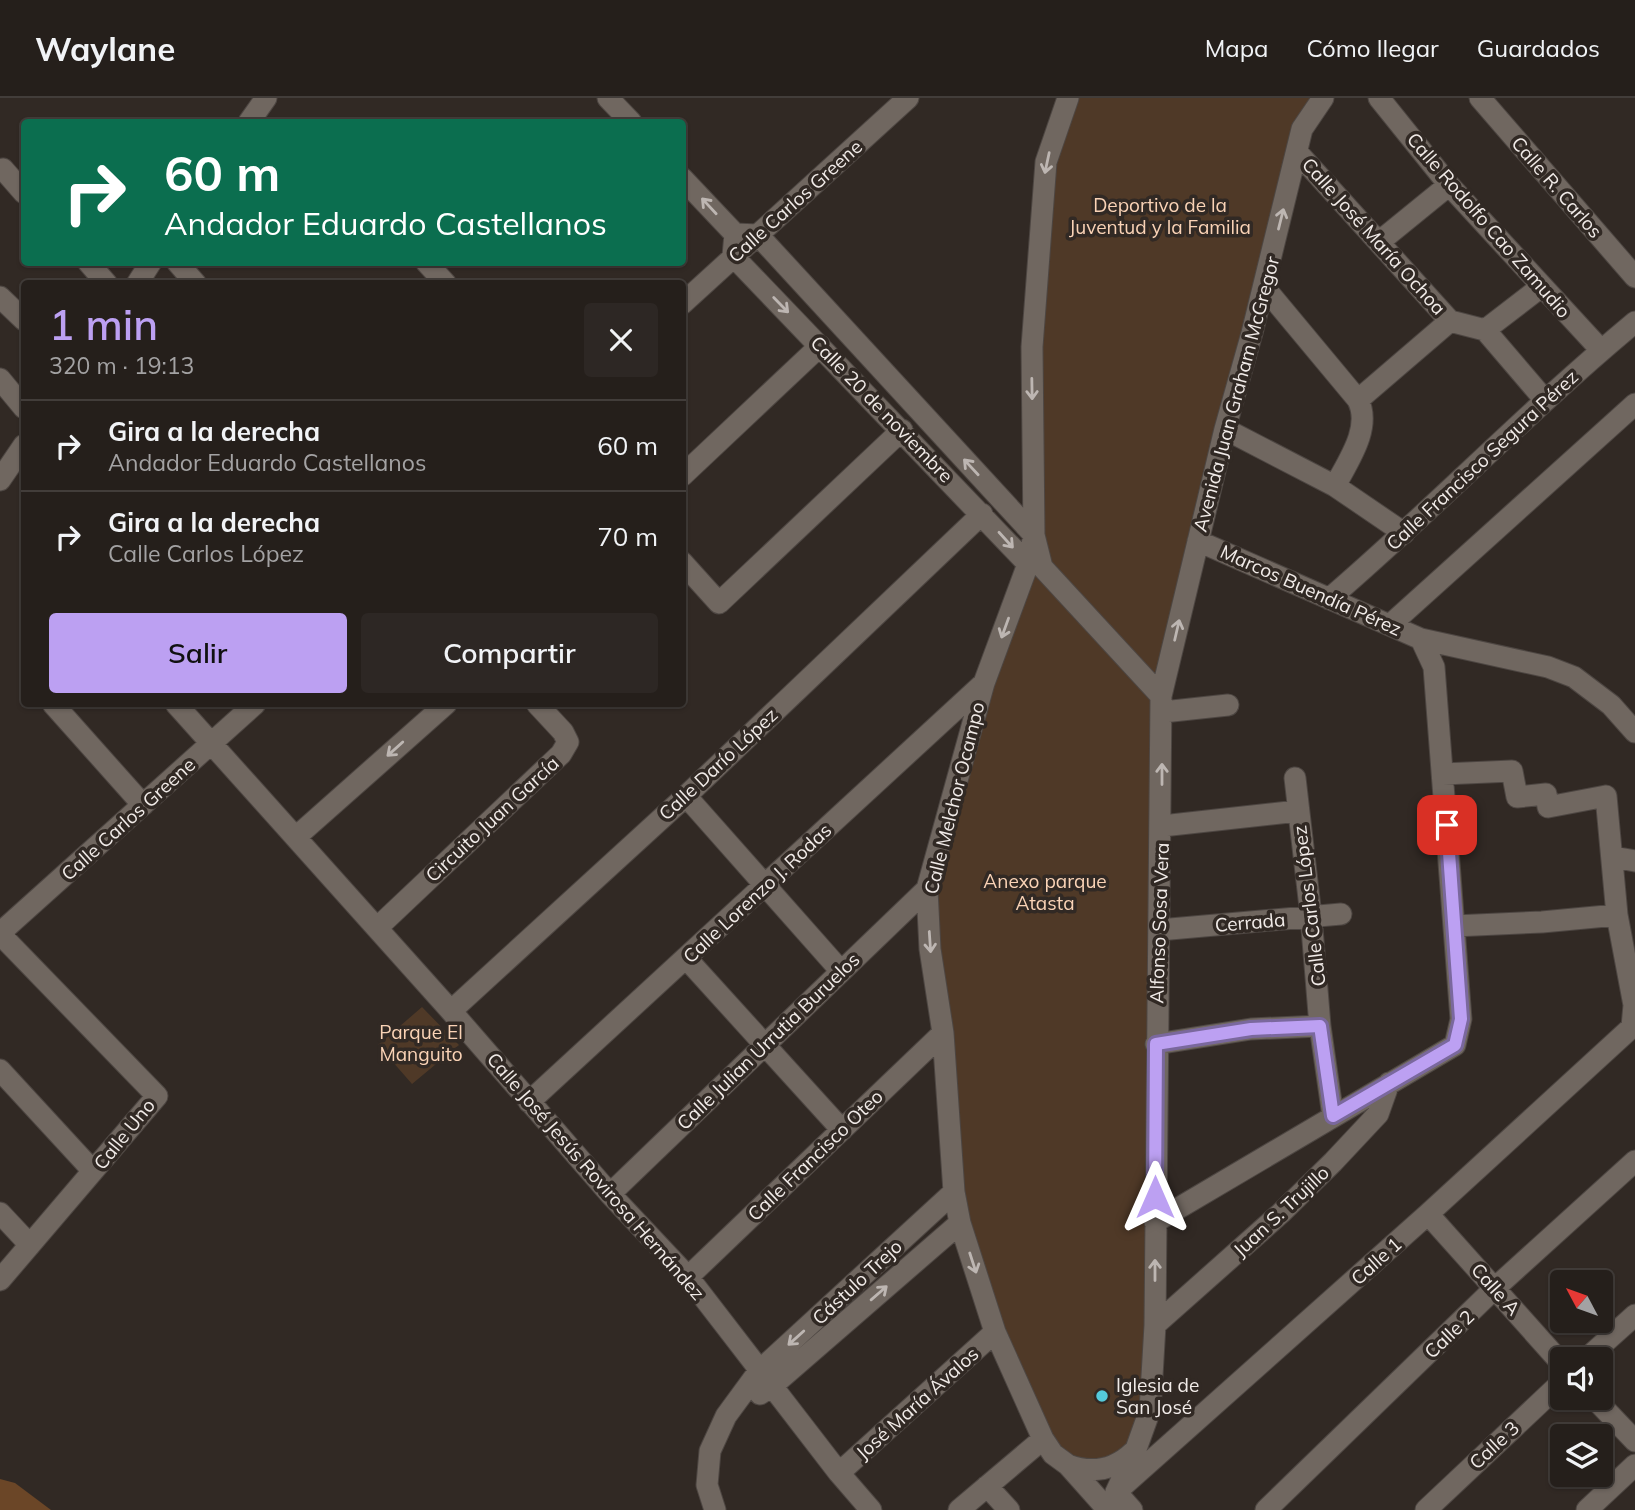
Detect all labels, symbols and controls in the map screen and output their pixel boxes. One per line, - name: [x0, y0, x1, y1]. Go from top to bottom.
- text: Waylane: [35, 28, 175, 69]
- text: Mapa: [1205, 33, 1268, 63]
- text: Cómo llegar: [1306, 33, 1439, 63]
- text: Guardados: [1477, 33, 1600, 63]
- street label: Calle Rodolfo Cao Zamudio: [1402, 127, 1576, 323]
- street label: Calle R. Carlos: [1506, 131, 1608, 243]
- street label: Calle Carlos Greene: [723, 135, 867, 267]
- text: 60 m: [164, 142, 280, 203]
- icon: right: [49, 147, 140, 238]
- one-way arrow: [1040, 151, 1053, 174]
- street label: Calle José María Ochoa: [1297, 152, 1451, 320]
- park label: Deportivo de la Juventud y la Familia: [1069, 193, 1251, 239]
- one-way arrow: [701, 197, 717, 215]
- text: Andador Eduardo Castellanos: [164, 203, 607, 243]
- one-way arrow: [1274, 208, 1288, 231]
- street label: Avenida Juan Graham McGregor: [1188, 254, 1284, 534]
- one-way arrow: [772, 296, 789, 313]
- text: 1 min: [49, 298, 158, 351]
- button: close: [584, 303, 658, 377]
- street label: Calle 20 de noviembre: [806, 331, 958, 487]
- text: 320 m · 19:13: [49, 351, 194, 380]
- street label: Calle Francisco Segura Pérez: [1381, 365, 1583, 555]
- one-way arrow: [1025, 378, 1039, 401]
- text: Gira a la derecha: [108, 415, 320, 448]
- icon: right: [49, 427, 87, 465]
- text: 60 m: [597, 429, 658, 462]
- text: Andador Eduardo Castellanos: [108, 448, 426, 477]
- one-way arrow: [963, 458, 979, 476]
- text: Gira a la derecha: [108, 506, 320, 539]
- icon: right: [49, 518, 87, 556]
- text: 70 m: [597, 520, 658, 553]
- one-way arrow: [998, 531, 1014, 549]
- text: Calle Carlos López: [108, 539, 304, 568]
- street label: Marcos Buendía Pérez: [1217, 539, 1405, 641]
- button: Salir: [49, 613, 347, 693]
- button: Compartir: [361, 613, 658, 693]
- one-way arrow: [997, 617, 1010, 639]
- one-way arrow: [1171, 619, 1184, 642]
- street label: Calle Melchor Ocampo: [919, 699, 989, 897]
- street label: Calle Darío López: [654, 703, 783, 825]
- one-way arrow: [386, 741, 404, 757]
- street label: Circuito Juan García: [420, 751, 564, 887]
- street label: Calle Carlos Greene: [56, 753, 200, 885]
- one-way arrow: [1155, 762, 1169, 785]
- pin: [1417, 795, 1477, 855]
- icon: arrive: [1428, 806, 1466, 844]
- street label: Calle Lorenzo J. Rodas: [678, 818, 836, 968]
- street label: Calle Carlos López: [1287, 824, 1331, 988]
- street label: Alfonso Sosa Vera: [1144, 842, 1174, 1004]
- park label: Anexo parque Atasta: [983, 869, 1107, 915]
- street label: Cerrada: [1214, 907, 1286, 937]
- one-way arrow: [924, 930, 937, 953]
- street label: Calle Julian Urrutia Buruelos: [671, 947, 865, 1135]
- park label: Parque El Manguito: [379, 1020, 463, 1066]
- street label: Calle José Jesús Rovirosa Hernández: [482, 1047, 710, 1305]
- street label: Calle Francisco Oteo: [742, 1084, 888, 1226]
- street label: Calle Uno: [88, 1094, 160, 1174]
- position arrow: [1118, 1160, 1192, 1234]
- street label: Juan S. Trujillo: [1228, 1160, 1334, 1262]
- street label: Calle 1: [1346, 1232, 1406, 1290]
- street label: Cástulo Trejo: [807, 1234, 907, 1330]
- one-way arrow: [968, 1252, 981, 1274]
- street label: Calle A: [1466, 1258, 1526, 1320]
- one-way arrow: [1148, 1259, 1162, 1282]
- north arrow: [1550, 1270, 1614, 1334]
- map controls: [1550, 1270, 1613, 1487]
- one-way arrow: [869, 1285, 887, 1301]
- street label: Calle 2: [1419, 1305, 1479, 1363]
- one-way arrow: [788, 1330, 805, 1347]
- street label: José María Ávalos: [851, 1342, 983, 1464]
- button: sound: [1550, 1347, 1613, 1410]
- place label: Iglesia de San José: [1116, 1373, 1199, 1419]
- marker: Iglesia de San José: [1094, 1388, 1110, 1404]
- street label: Calle 3: [1464, 1416, 1524, 1474]
- button: layers: [1550, 1424, 1613, 1487]

